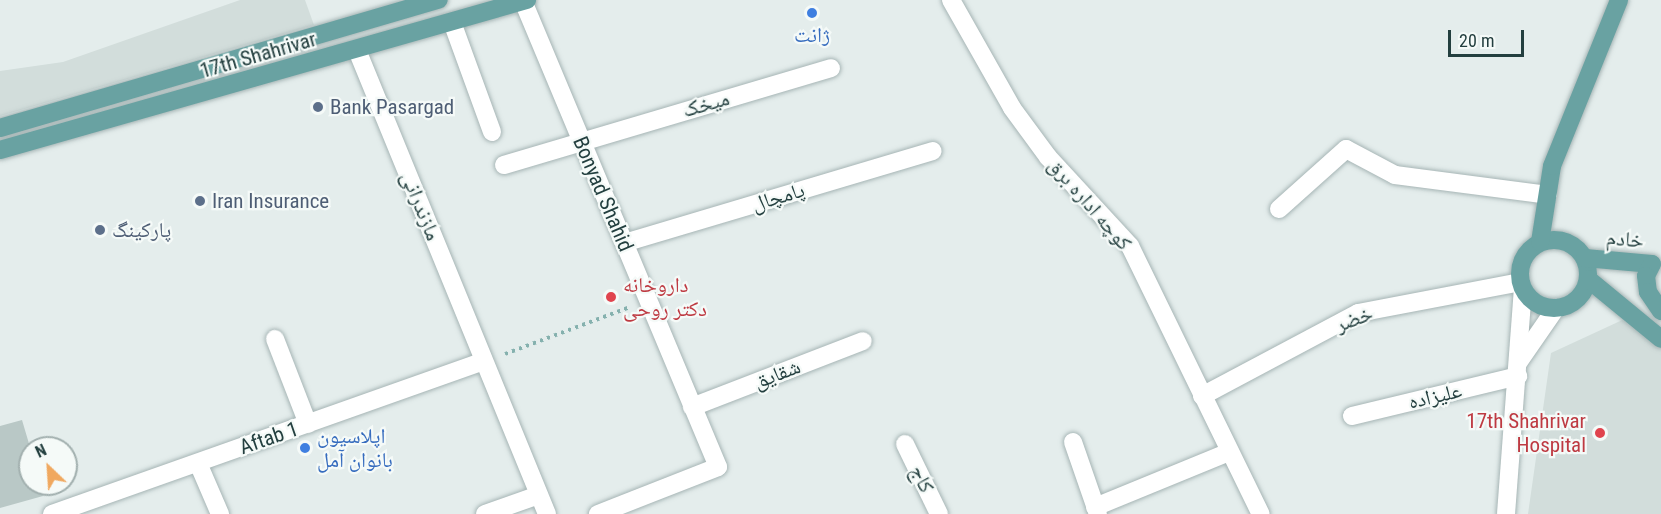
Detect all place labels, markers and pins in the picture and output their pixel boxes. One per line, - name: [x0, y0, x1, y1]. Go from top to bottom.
- marker: ژانت: [805, 6, 819, 20]
- place label: ژانت: [794, 22, 830, 48]
- place label: Bank Pasargad: [330, 94, 454, 120]
- marker: Bank Pasargad: [311, 100, 325, 114]
- place label: Iran Insurance: [212, 188, 329, 214]
- marker: Iran Insurance: [193, 194, 207, 208]
- place label: پارکینگ: [112, 217, 171, 243]
- marker: پارکینگ: [93, 223, 107, 237]
- place label: داروخانه دکتر روحی: [623, 272, 707, 322]
- marker: داروخانه دکتر روحی: [604, 290, 618, 304]
- place label: 17th Shahrivar Hospital: [1466, 408, 1586, 458]
- place label: اپلاسیون بانوان آمل: [317, 423, 393, 473]
- marker: 17th Shahrivar Hospital: [1591, 424, 1609, 442]
- marker: اپلاسیون بانوان آمل: [298, 441, 312, 455]

